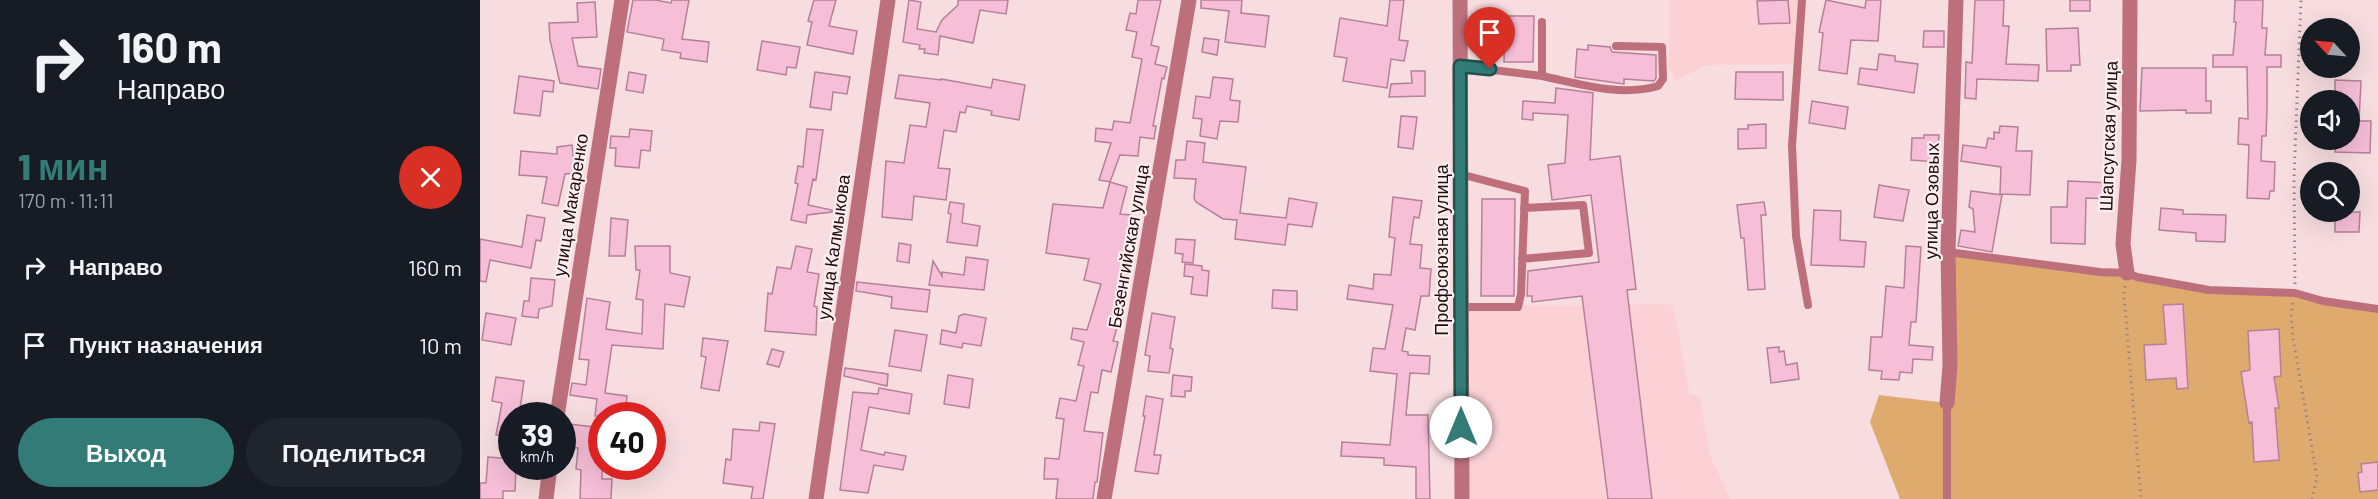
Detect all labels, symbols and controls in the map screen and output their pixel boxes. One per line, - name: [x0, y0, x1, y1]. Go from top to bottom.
- pin: [1464, 7, 1515, 69]
- icon: arrive: [1473, 16, 1506, 49]
- north arrow: [2300, 18, 2360, 78]
- map controls: [2300, 18, 2360, 222]
- text: 160 m: [117, 21, 222, 71]
- icon: right: [18, 24, 96, 102]
- street label: Шапсугская улица: [2094, 59, 2122, 212]
- text: Направо: [117, 72, 225, 104]
- button: sound: [2300, 90, 2360, 150]
- street label: улица Макаренко: [548, 132, 592, 278]
- street label: улица Озовых: [1919, 142, 1943, 260]
- text: 1 мин: [18, 144, 109, 187]
- button: close: [399, 146, 462, 209]
- street label: Безенгийская улица: [1103, 161, 1153, 330]
- button: search: [2300, 162, 2360, 222]
- street label: Профсоюзная улица: [1430, 163, 1452, 336]
- street label: улица Калмыкова: [812, 172, 854, 321]
- text: 170 m · 11:11: [18, 188, 113, 212]
- icon: right: [18, 251, 51, 284]
- text: Направо: [69, 253, 163, 279]
- text: 160 m: [408, 254, 462, 280]
- icon: arrive: [18, 329, 51, 362]
- text: Пункт назначения: [69, 331, 263, 357]
- text: 10 m: [419, 332, 462, 358]
- position arrow: [1429, 395, 1493, 459]
- speed limit sign: 40: [588, 402, 666, 480]
- text: 39: [521, 416, 553, 452]
- button: Выход: [18, 418, 234, 487]
- button: Поделиться: [246, 418, 462, 487]
- text: km/h: [520, 447, 554, 465]

